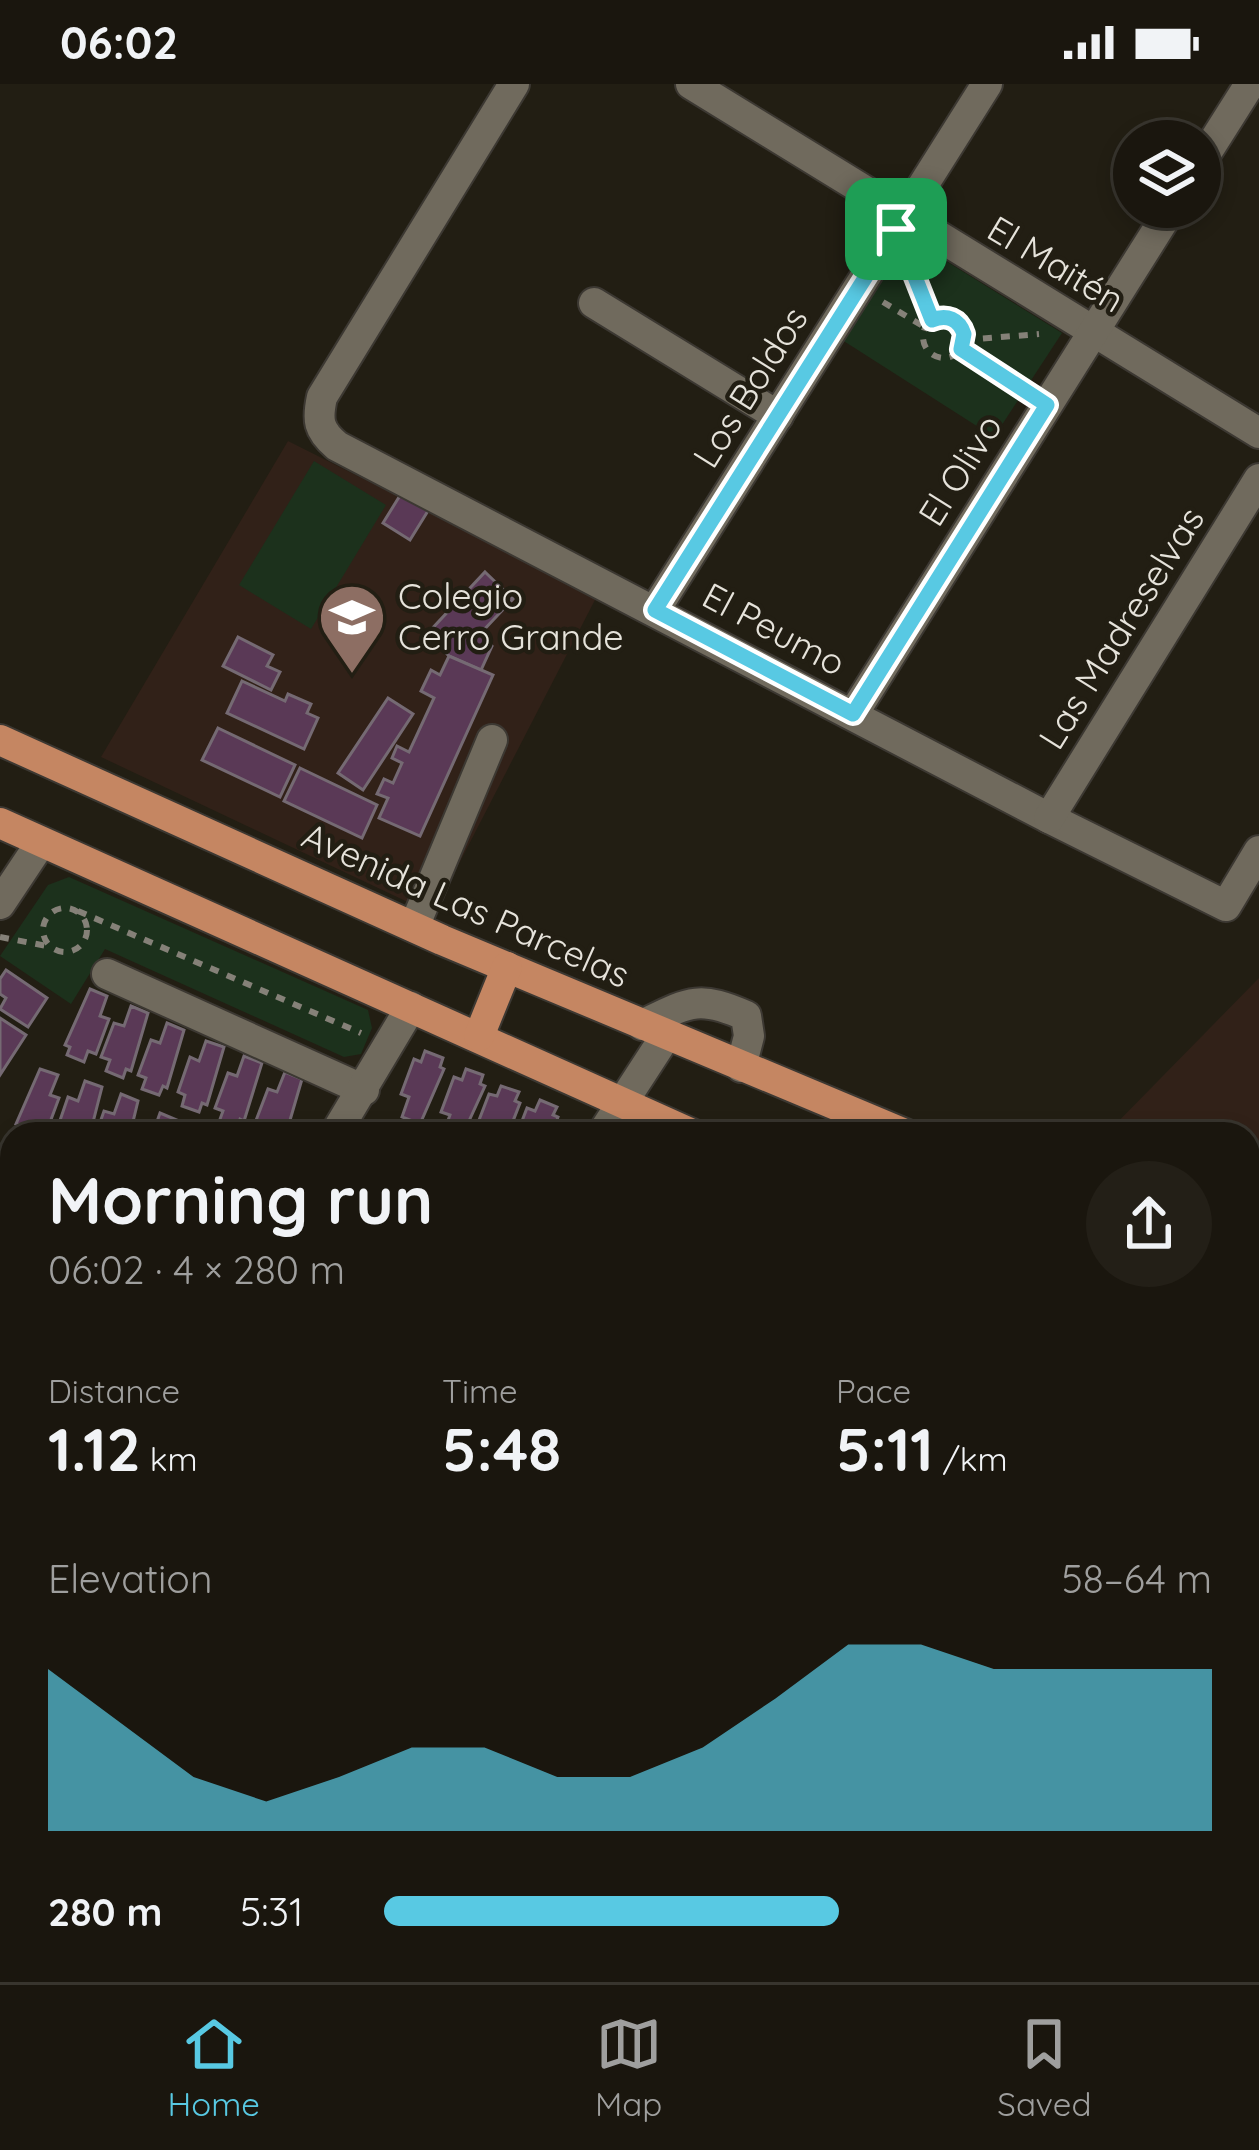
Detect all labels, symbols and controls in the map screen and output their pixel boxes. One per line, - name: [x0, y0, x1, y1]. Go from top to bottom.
- text: 06:02: [60, 14, 178, 70]
- map controls: [1113, 120, 1221, 228]
- button: layers: [1113, 120, 1221, 228]
- pin: [845, 178, 947, 280]
- icon: arrive: [863, 196, 929, 262]
- street label: El Maitén: [980, 205, 1133, 322]
- street label: Los Boldos: [683, 298, 817, 475]
- street label: El Olivo: [908, 406, 1011, 534]
- street label: Las Madreselvas: [1028, 498, 1213, 757]
- street label: El Peumo: [695, 572, 853, 685]
- place label: Colegio Cerro Grande: [398, 573, 624, 659]
- school or university icon: Colegio Cerro Grande: [317, 582, 387, 676]
- street label: Avenida Las Parcelas: [296, 812, 637, 997]
- text: Morning run: [48, 1158, 433, 1241]
- button: share: [1086, 1161, 1212, 1287]
- text: 06:02 · 4 × 280 m: [48, 1245, 345, 1294]
- text: Distance: [48, 1370, 180, 1411]
- text: Time: [442, 1370, 518, 1411]
- text: Pace: [836, 1370, 911, 1411]
- text: 1.12: [48, 1411, 141, 1486]
- text: 5:48: [442, 1411, 561, 1486]
- text: 5:11: [836, 1411, 934, 1486]
- text: km: [141, 1438, 198, 1479]
- text: /km: [934, 1438, 1008, 1479]
- text: Elevation: [48, 1554, 212, 1603]
- text: 58–64 m: [1061, 1554, 1212, 1603]
- text: 280 m: [48, 1887, 162, 1936]
- text: 5:31: [240, 1887, 303, 1936]
- tab: Home: [168, 2011, 260, 2124]
- tab: Map: [595, 2011, 662, 2124]
- tab: Saved: [997, 2011, 1091, 2124]

